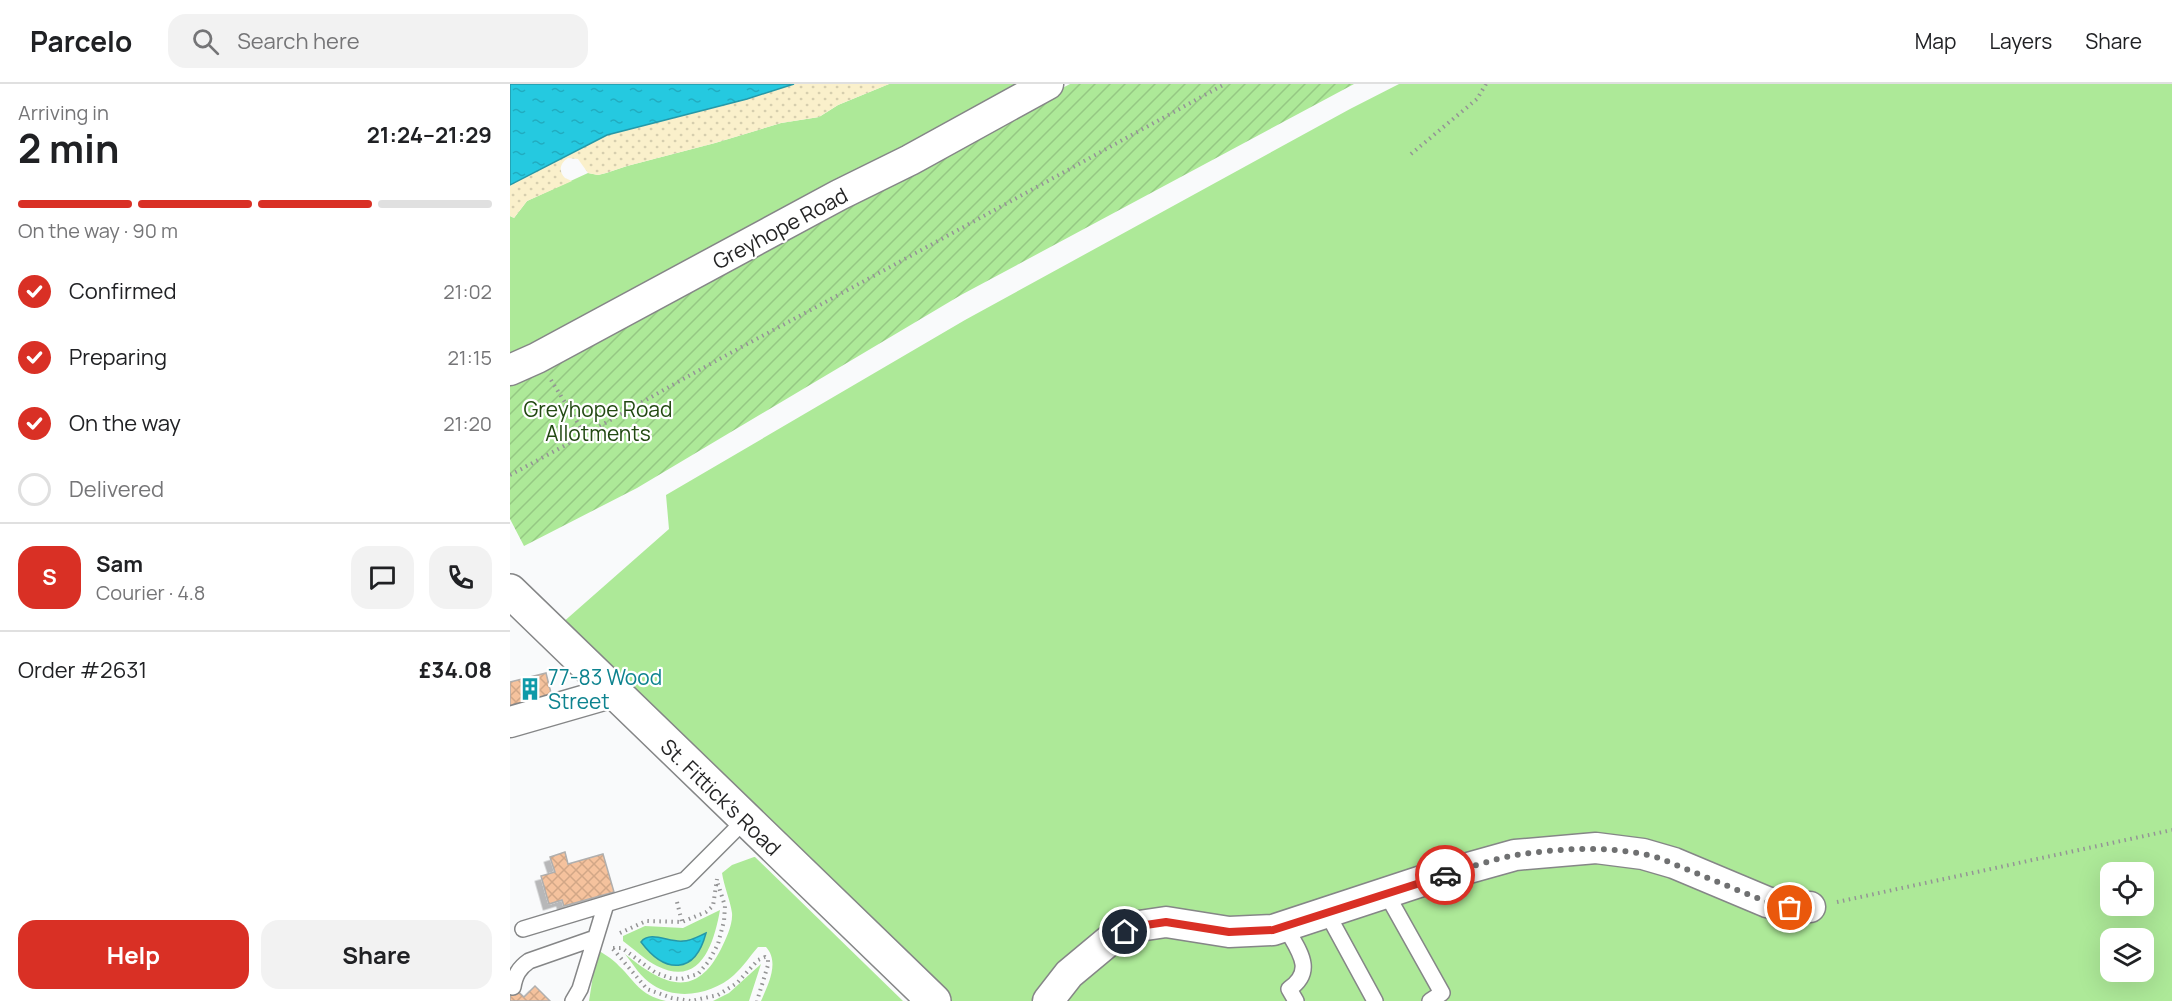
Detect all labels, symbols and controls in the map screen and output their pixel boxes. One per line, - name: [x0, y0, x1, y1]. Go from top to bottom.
- search box: [168, 14, 588, 68]
- text: Parcelo: [30, 22, 132, 60]
- icon: search: [189, 25, 222, 58]
- text: Search here: [237, 26, 360, 56]
- text: Map: [1915, 27, 1956, 55]
- text: Layers: [1989, 27, 2052, 55]
- text: Share: [2085, 27, 2142, 55]
- text: Arriving in: [18, 99, 109, 126]
- text: 21:24–21:29: [367, 120, 492, 150]
- text: 2 min: [18, 121, 119, 175]
- street label: Greyhope Road: [708, 181, 852, 275]
- text: On the way · 90 m: [18, 217, 178, 244]
- icon: check: [18, 275, 51, 308]
- text: Confirmed: [69, 276, 177, 306]
- text: 21:02: [443, 278, 492, 305]
- icon: check: [18, 341, 51, 374]
- text: Preparing: [69, 342, 167, 372]
- text: 21:15: [447, 344, 492, 371]
- park label: Greyhope Road Allotments: [524, 395, 672, 447]
- icon: check: [18, 407, 51, 440]
- text: On the way: [69, 408, 181, 438]
- text: 21:20: [443, 410, 492, 437]
- text: Delivered: [69, 474, 164, 504]
- button: chat: [351, 546, 414, 609]
- button: phone: [429, 546, 492, 609]
- text: Sam: [96, 549, 143, 579]
- text: S: [42, 562, 57, 592]
- text: Courier · 4.8: [96, 579, 205, 606]
- text: Order #2631: [18, 655, 147, 685]
- text: £34.08: [419, 655, 492, 685]
- place label: 77-83 Wood Street: [548, 663, 662, 715]
- building icon: 77-83 Wood Street: [517, 676, 543, 702]
- street label: St. Fittick's Road: [655, 732, 787, 862]
- courier: [1415, 845, 1475, 905]
- icon: car: [1429, 859, 1462, 892]
- map controls: [2100, 862, 2154, 982]
- button: locate: [2100, 862, 2154, 916]
- pin: [1764, 882, 1815, 933]
- icon: bag: [1773, 891, 1806, 924]
- pin: [1099, 906, 1150, 957]
- icon: home: [1108, 915, 1141, 948]
- button: Help: [18, 920, 249, 989]
- button: Share: [261, 920, 492, 989]
- button: layers: [2100, 928, 2154, 982]

